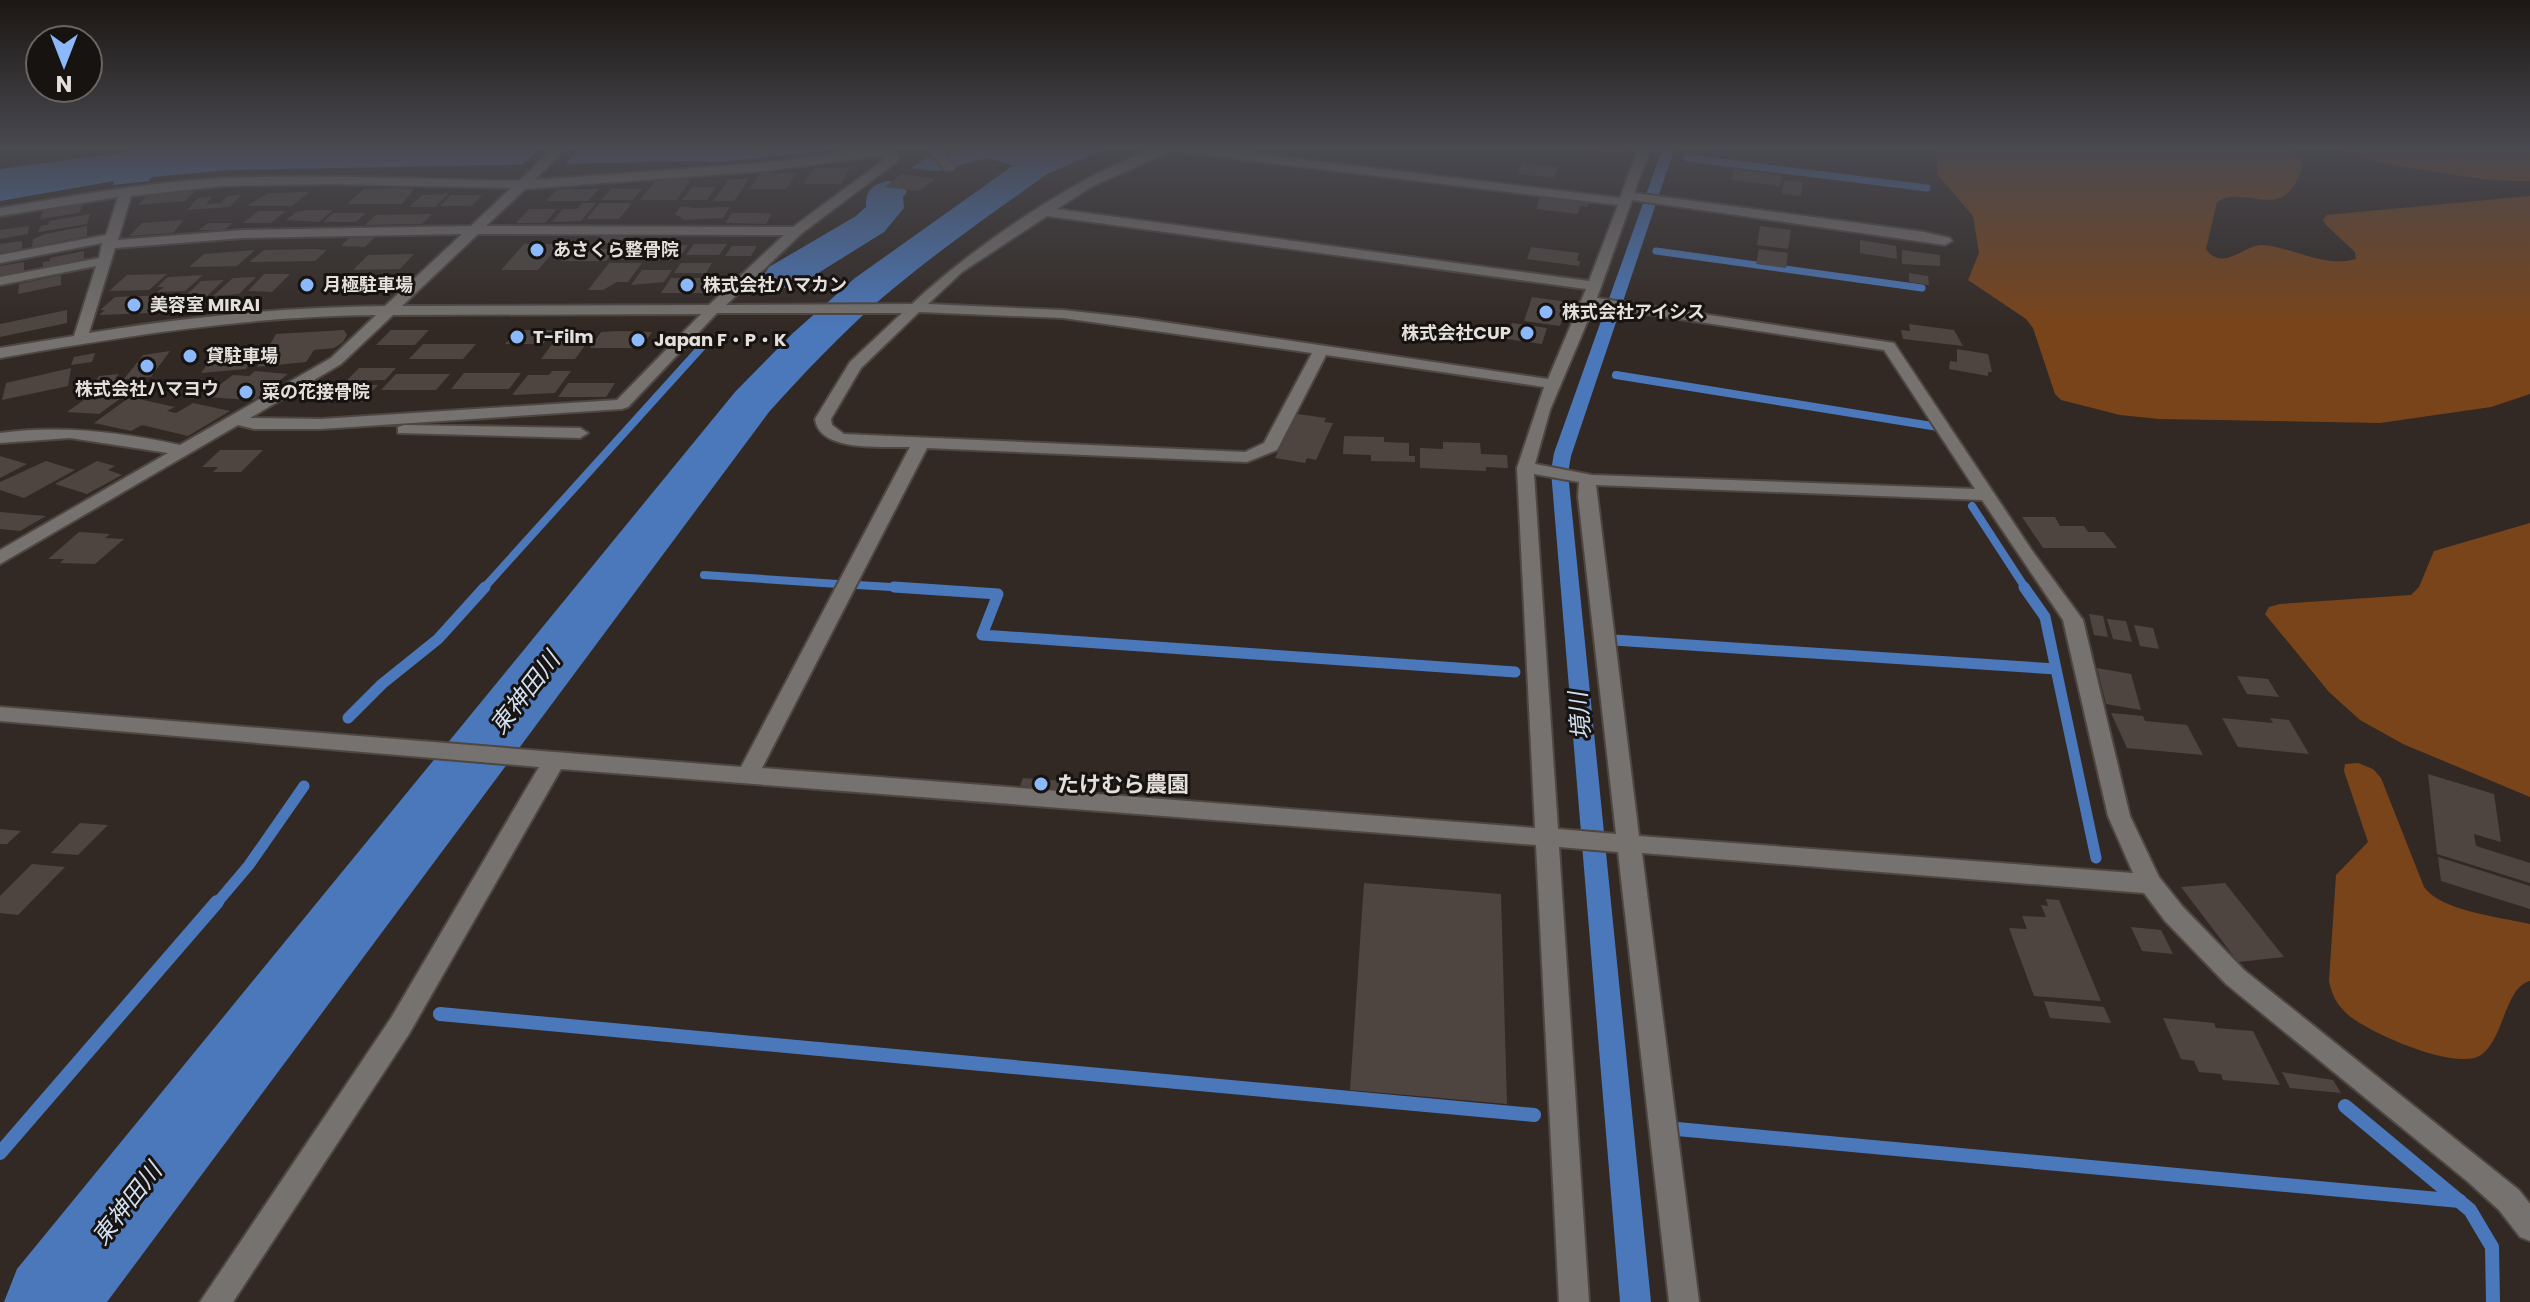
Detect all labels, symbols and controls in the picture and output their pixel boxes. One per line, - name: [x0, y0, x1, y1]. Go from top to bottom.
- north arrow: [24, 24, 104, 104]
- text: N: [56, 68, 72, 99]
- place label: あさくら整骨院: [553, 237, 679, 262]
- marker: あさくら整骨院: [528, 241, 546, 259]
- place label: 月極駐車場: [323, 272, 413, 297]
- place label: 株式会社ハマカン: [703, 272, 847, 297]
- marker: 月極駐車場: [298, 276, 316, 294]
- marker: 株式会社ハマカン: [678, 276, 696, 294]
- place label: 美容室 MIRAI: [150, 292, 260, 317]
- marker: 美容室 MIRAI: [125, 296, 143, 314]
- place label: 株式会社アイシス: [1562, 299, 1705, 324]
- marker: 株式会社アイシス: [1537, 303, 1555, 321]
- place label: 株式会社CUP: [1401, 320, 1511, 345]
- place label: T-Film: [533, 324, 594, 349]
- marker: 株式会社CUP: [1518, 324, 1536, 342]
- place label: Japan F・P・K: [654, 327, 787, 352]
- marker: T-Film: [508, 328, 526, 346]
- marker: Japan F・P・K: [629, 331, 647, 349]
- place label: 貸駐車場: [206, 343, 278, 368]
- marker: 貸駐車場: [181, 347, 199, 365]
- marker: 株式会社ハマヨウ: [138, 357, 156, 375]
- place label: 株式会社ハマヨウ: [75, 376, 219, 401]
- place label: 菜の花接骨院: [262, 379, 370, 404]
- marker: 菜の花接骨院: [237, 383, 255, 401]
- water label: 東神田川: [482, 642, 569, 741]
- water label: 境川: [1561, 688, 1598, 741]
- place label: たけむら農園: [1057, 769, 1189, 800]
- marker: たけむら農園: [1032, 775, 1050, 793]
- water label: 東神田川: [84, 1153, 171, 1252]

